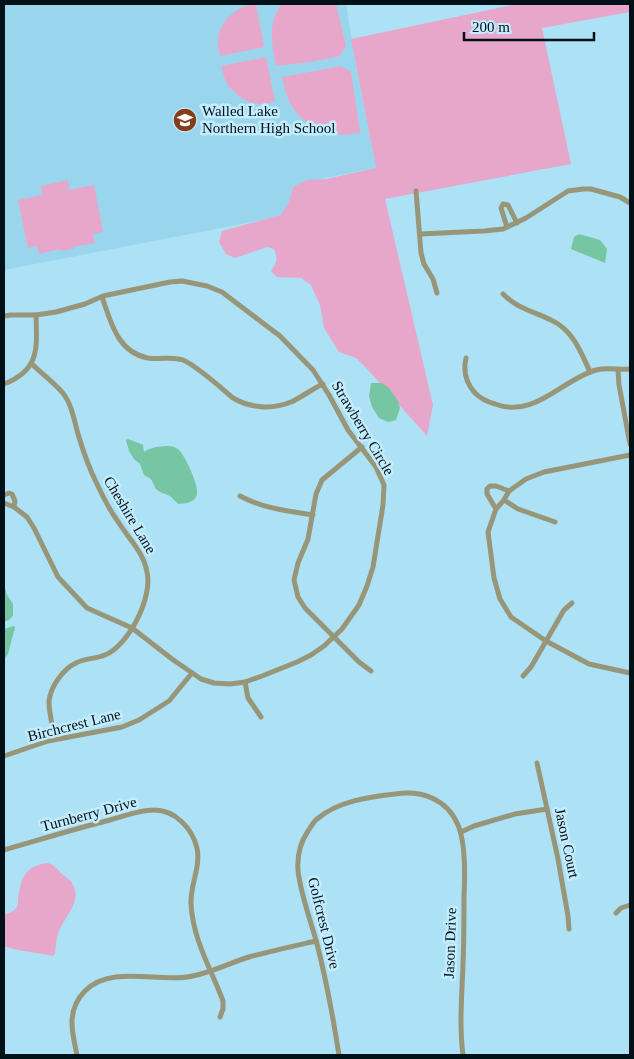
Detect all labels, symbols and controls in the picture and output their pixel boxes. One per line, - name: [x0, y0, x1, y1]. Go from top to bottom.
- scale bar: [464, 10, 594, 42]
- text: 200 m: [472, 19, 510, 35]
- place label: Walled Lake Northern High School: [202, 103, 335, 136]
- school or university icon: Walled Lake Northern High School: [172, 107, 198, 133]
- street label: Strawberry Circle: [329, 378, 398, 478]
- street label: Cheshire Lane: [101, 474, 159, 557]
- street label: Birchcrest Lane: [26, 706, 123, 744]
- street label: Turnberry Drive: [40, 793, 139, 834]
- street label: Jason Court: [552, 806, 582, 880]
- street label: Golfcrest Drive: [305, 876, 343, 971]
- street label: Jason Drive: [441, 907, 459, 979]

